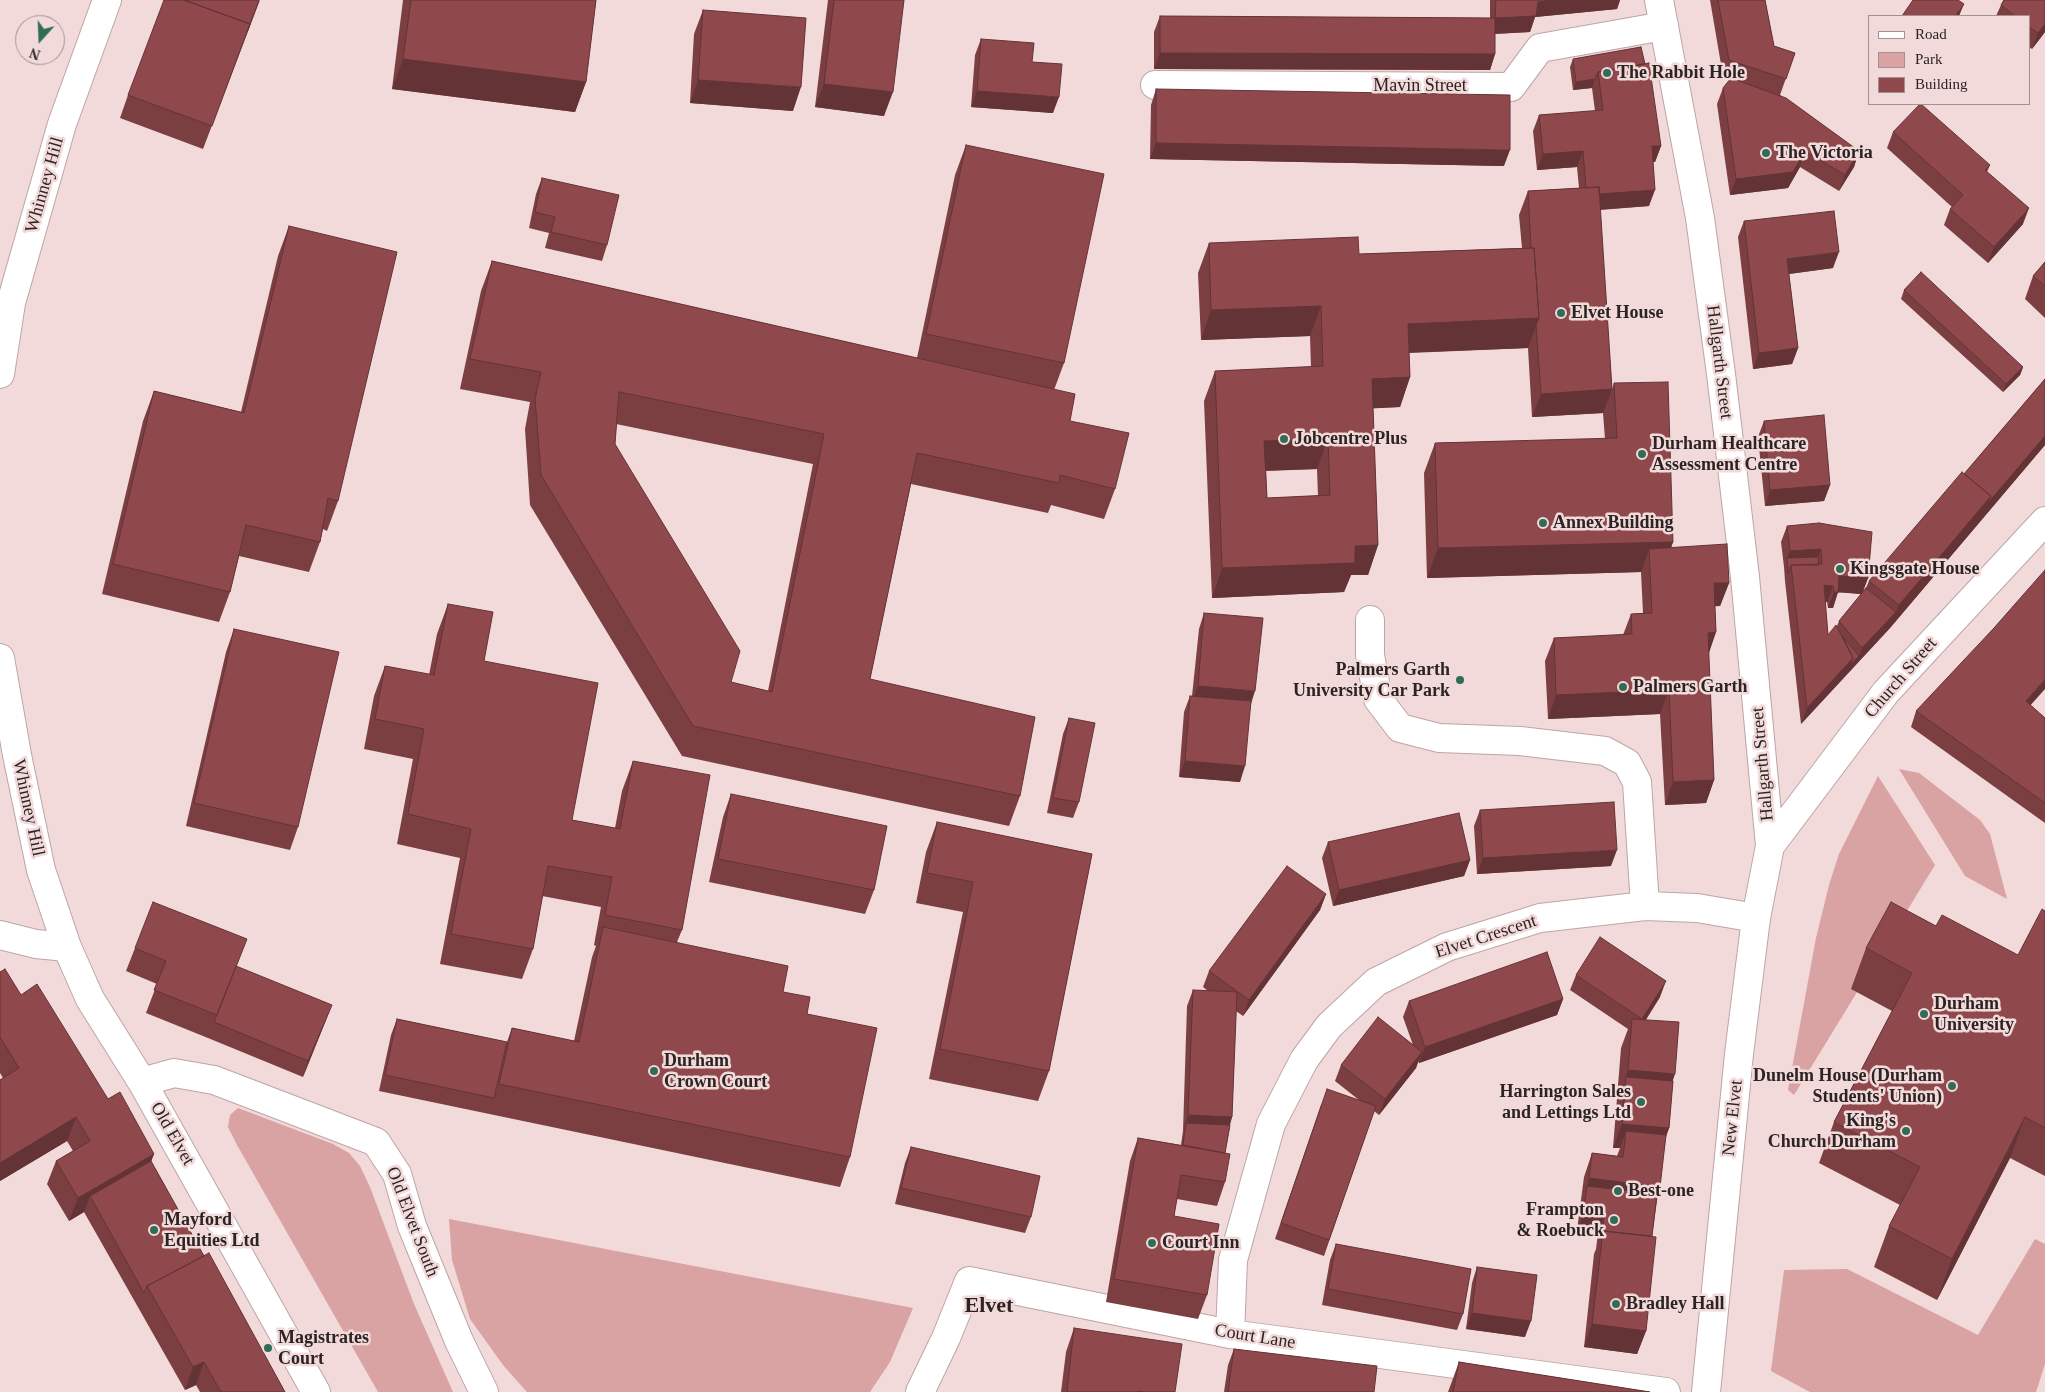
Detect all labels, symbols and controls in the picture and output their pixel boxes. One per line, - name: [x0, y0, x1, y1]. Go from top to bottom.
- north arrow: [15, 15, 65, 65]
- legend: [1868, 15, 2030, 105]
- text: Road: [1915, 26, 1947, 42]
- text: N: [28, 45, 42, 62]
- text: Park: [1915, 51, 1943, 67]
- place label: The Rabbit Hole: [1617, 62, 1745, 84]
- marker: The Rabbit Hole: [1601, 67, 1613, 79]
- street label: Mavin Street: [1373, 75, 1467, 97]
- text: Building: [1915, 76, 1968, 92]
- street label: Whinney Hill: [21, 135, 69, 235]
- place label: The Victoria: [1776, 142, 1873, 164]
- marker: The Victoria: [1760, 147, 1772, 159]
- place label: Elvet House: [1571, 302, 1663, 324]
- street label: Hallgarth Street: [1701, 304, 1737, 420]
- marker: Elvet House: [1555, 307, 1567, 319]
- place label: Jobcentre Plus: [1294, 428, 1407, 450]
- marker: Jobcentre Plus: [1278, 433, 1290, 445]
- place label: Durham Healthcare Assessment Centre: [1652, 433, 1806, 476]
- marker: Durham Healthcare Assessment Centre: [1636, 448, 1648, 460]
- place label: Annex Building: [1553, 512, 1674, 534]
- marker: Annex Building: [1537, 517, 1549, 529]
- place label: Kingsgate House: [1850, 558, 1980, 580]
- marker: Kingsgate House: [1834, 563, 1846, 575]
- street label: Church Street: [1860, 633, 1942, 723]
- place label: Palmers Garth University Car Park: [1293, 659, 1450, 702]
- marker: Palmers Garth University Car Park: [1454, 674, 1466, 686]
- place label: Palmers Garth: [1633, 676, 1747, 698]
- marker: Palmers Garth: [1617, 681, 1629, 693]
- street label: Hallgarth Street: [1747, 706, 1779, 822]
- street label: Whinney Hill: [7, 758, 49, 858]
- street label: Elvet Crescent: [1433, 910, 1539, 964]
- place label: Durham University: [1934, 993, 2014, 1036]
- marker: Durham University: [1918, 1008, 1930, 1020]
- place label: Durham Crown Court: [664, 1050, 767, 1092]
- marker: Durham Crown Court: [648, 1065, 660, 1077]
- place label: Dunelm House (Durham Students' Union): [1753, 1065, 1942, 1108]
- street label: New Elvet: [1718, 1079, 1748, 1157]
- marker: Dunelm House (Durham Students' Union): [1946, 1080, 1958, 1092]
- place label: Harrington Sales and Lettings Ltd: [1499, 1081, 1631, 1124]
- marker: Harrington Sales and Lettings Ltd: [1635, 1096, 1647, 1108]
- street label: Old Elvet: [145, 1099, 199, 1169]
- place label: King's Church Durham: [1768, 1110, 1896, 1152]
- marker: King's Church Durham: [1900, 1125, 1912, 1137]
- street label: Old Elvet South: [381, 1164, 443, 1280]
- place label: Best-one: [1628, 1180, 1694, 1202]
- marker: Best-one: [1612, 1185, 1624, 1197]
- place label: Frampton & Roebuck: [1516, 1199, 1604, 1242]
- place label: Mayford Equities Ltd: [164, 1209, 260, 1252]
- marker: Frampton & Roebuck: [1608, 1214, 1620, 1226]
- marker: Mayford Equities Ltd: [148, 1224, 160, 1236]
- place label: Court Inn: [1162, 1232, 1240, 1254]
- marker: Court Inn: [1146, 1237, 1158, 1249]
- district label: Elvet: [965, 1293, 1013, 1319]
- place label: Bradley Hall: [1626, 1293, 1724, 1315]
- marker: Bradley Hall: [1610, 1298, 1622, 1310]
- street label: Court Lane: [1213, 1320, 1297, 1354]
- place label: Magistrates Court: [278, 1327, 369, 1370]
- marker: Magistrates Court: [262, 1342, 274, 1354]

